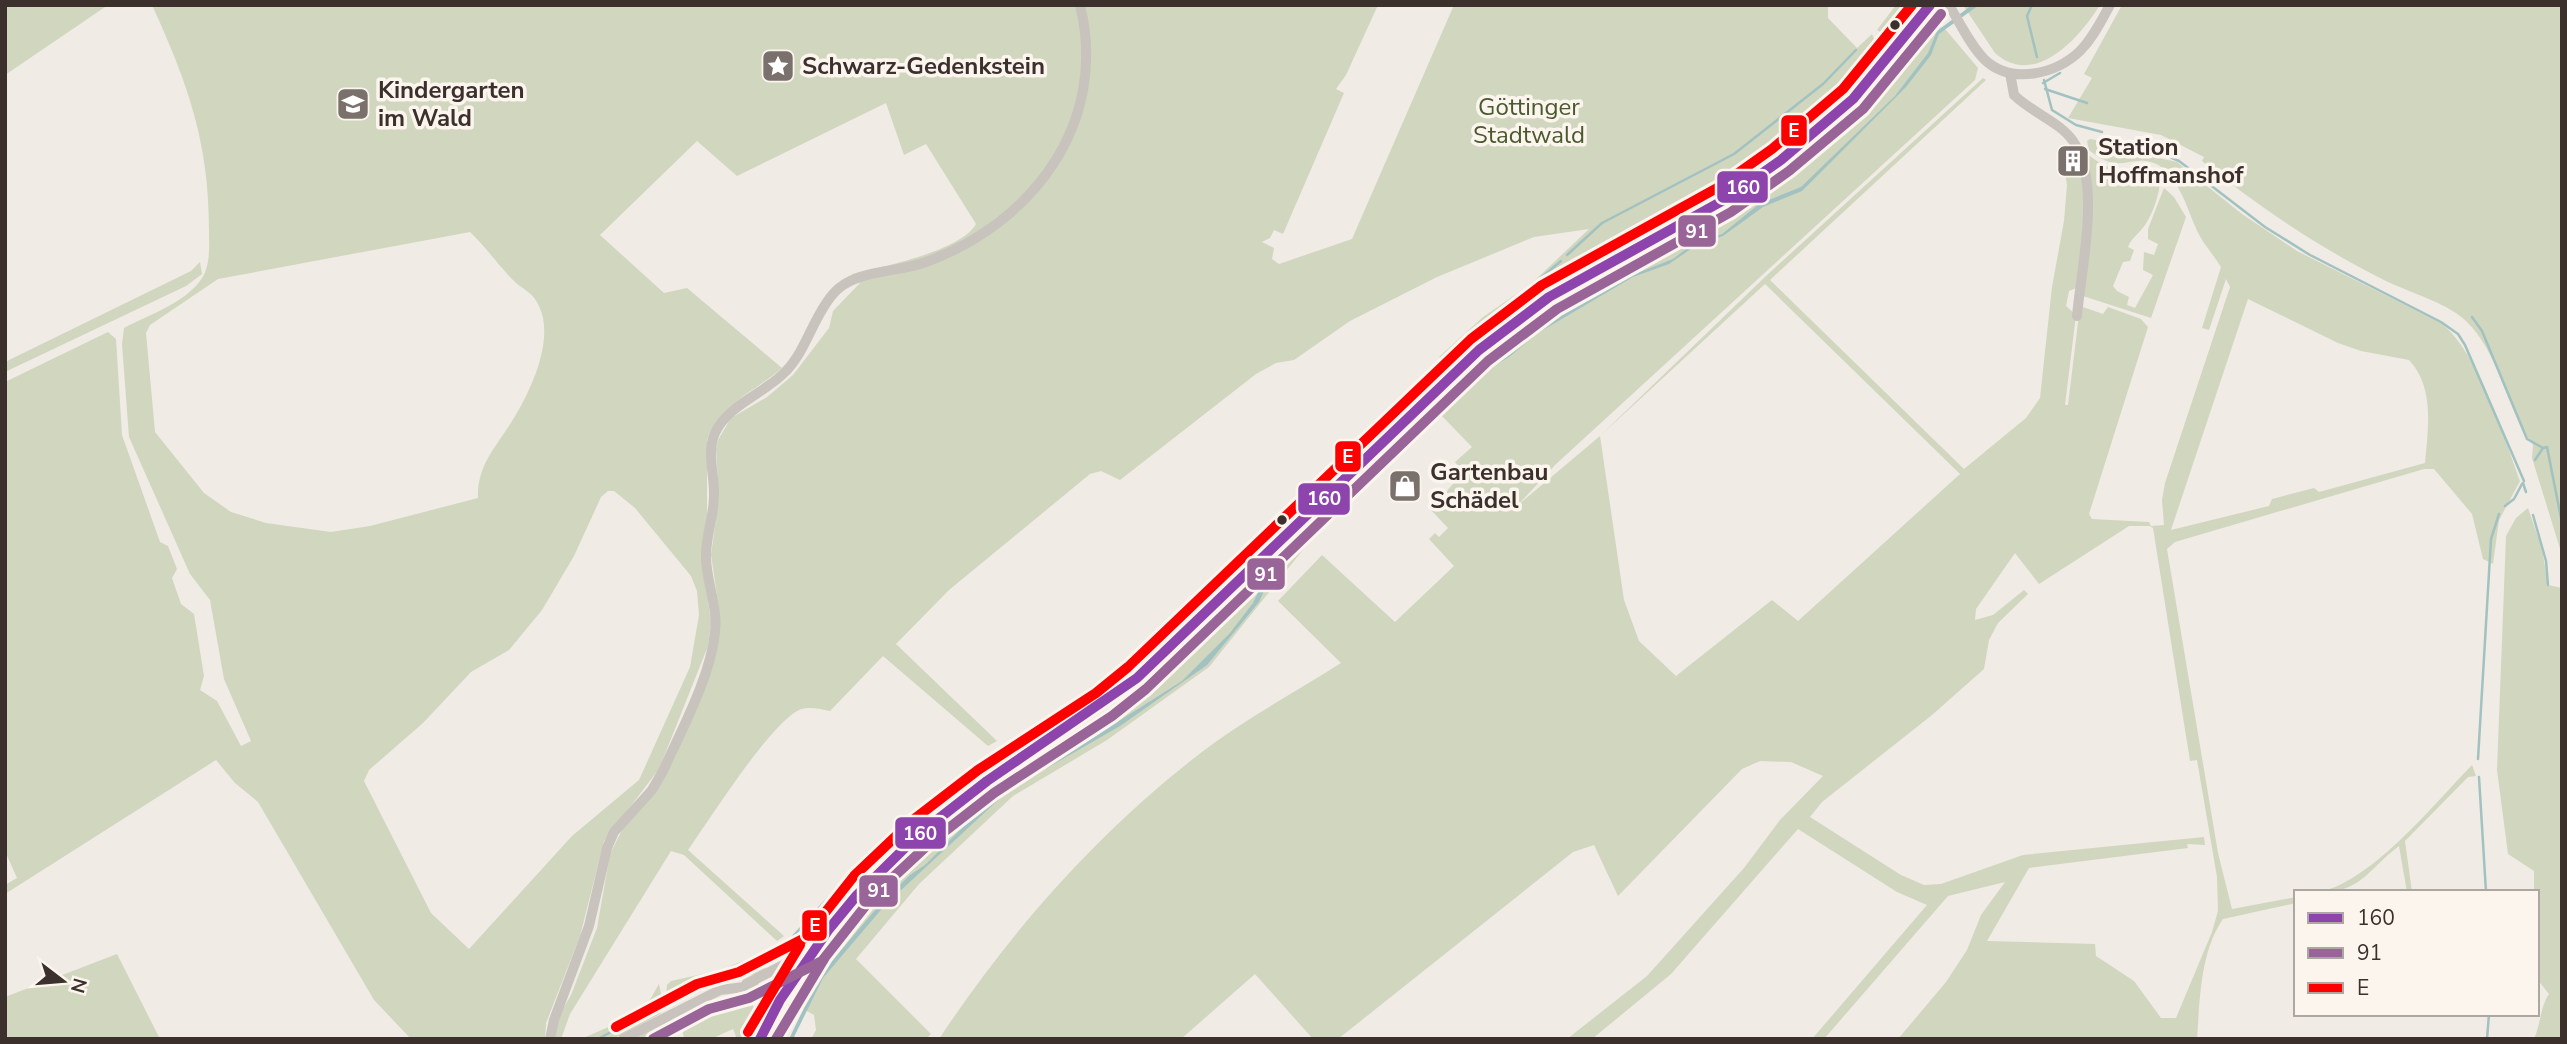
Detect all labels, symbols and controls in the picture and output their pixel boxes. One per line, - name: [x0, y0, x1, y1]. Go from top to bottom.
- unlabelled marker: [1888, 18, 1902, 32]
- place icon: Schwarz-Gedenkstein: [759, 47, 797, 85]
- place label: Schwarz-Gedenkstein: [802, 50, 1045, 82]
- place label: Kindergarten im Wald: [378, 74, 525, 134]
- school or university icon: Kindergarten im Wald: [334, 85, 372, 123]
- park label: Göttinger Stadtwald: [1473, 91, 1585, 151]
- line badge: E: [1780, 114, 1808, 147]
- text: E: [1788, 118, 1800, 144]
- place label: Station Hoffmanshof: [2098, 131, 2245, 191]
- building icon: Station Hoffmanshof: [2054, 142, 2092, 180]
- line badge: 160: [1716, 170, 1769, 204]
- text: 160: [1726, 175, 1760, 201]
- line badge: 91: [1677, 214, 1717, 248]
- text: 91: [1686, 219, 1708, 245]
- line badge: E: [1334, 440, 1362, 473]
- text: E: [1342, 444, 1354, 470]
- place label: Gartenbau Schädel: [1430, 456, 1548, 516]
- shop icon: Gartenbau Schädel: [1386, 467, 1424, 505]
- line badge: 160: [1297, 482, 1351, 516]
- text: 160: [1307, 486, 1341, 512]
- unlabelled marker: [1275, 513, 1289, 527]
- line badge: 91: [1246, 557, 1286, 591]
- text: 91: [1255, 562, 1277, 588]
- line badge: 160: [894, 816, 947, 850]
- text: 160: [903, 821, 937, 847]
- line badge: 91: [858, 874, 899, 908]
- text: 91: [868, 878, 890, 904]
- legend: [2294, 890, 2539, 1016]
- text: 160: [2357, 904, 2395, 932]
- line badge: E: [801, 909, 828, 942]
- text: E: [809, 913, 821, 939]
- text: 91: [2357, 939, 2382, 967]
- north arrow: [28, 946, 98, 1016]
- text: E: [2357, 974, 2369, 1002]
- text: N: [64, 975, 93, 996]

